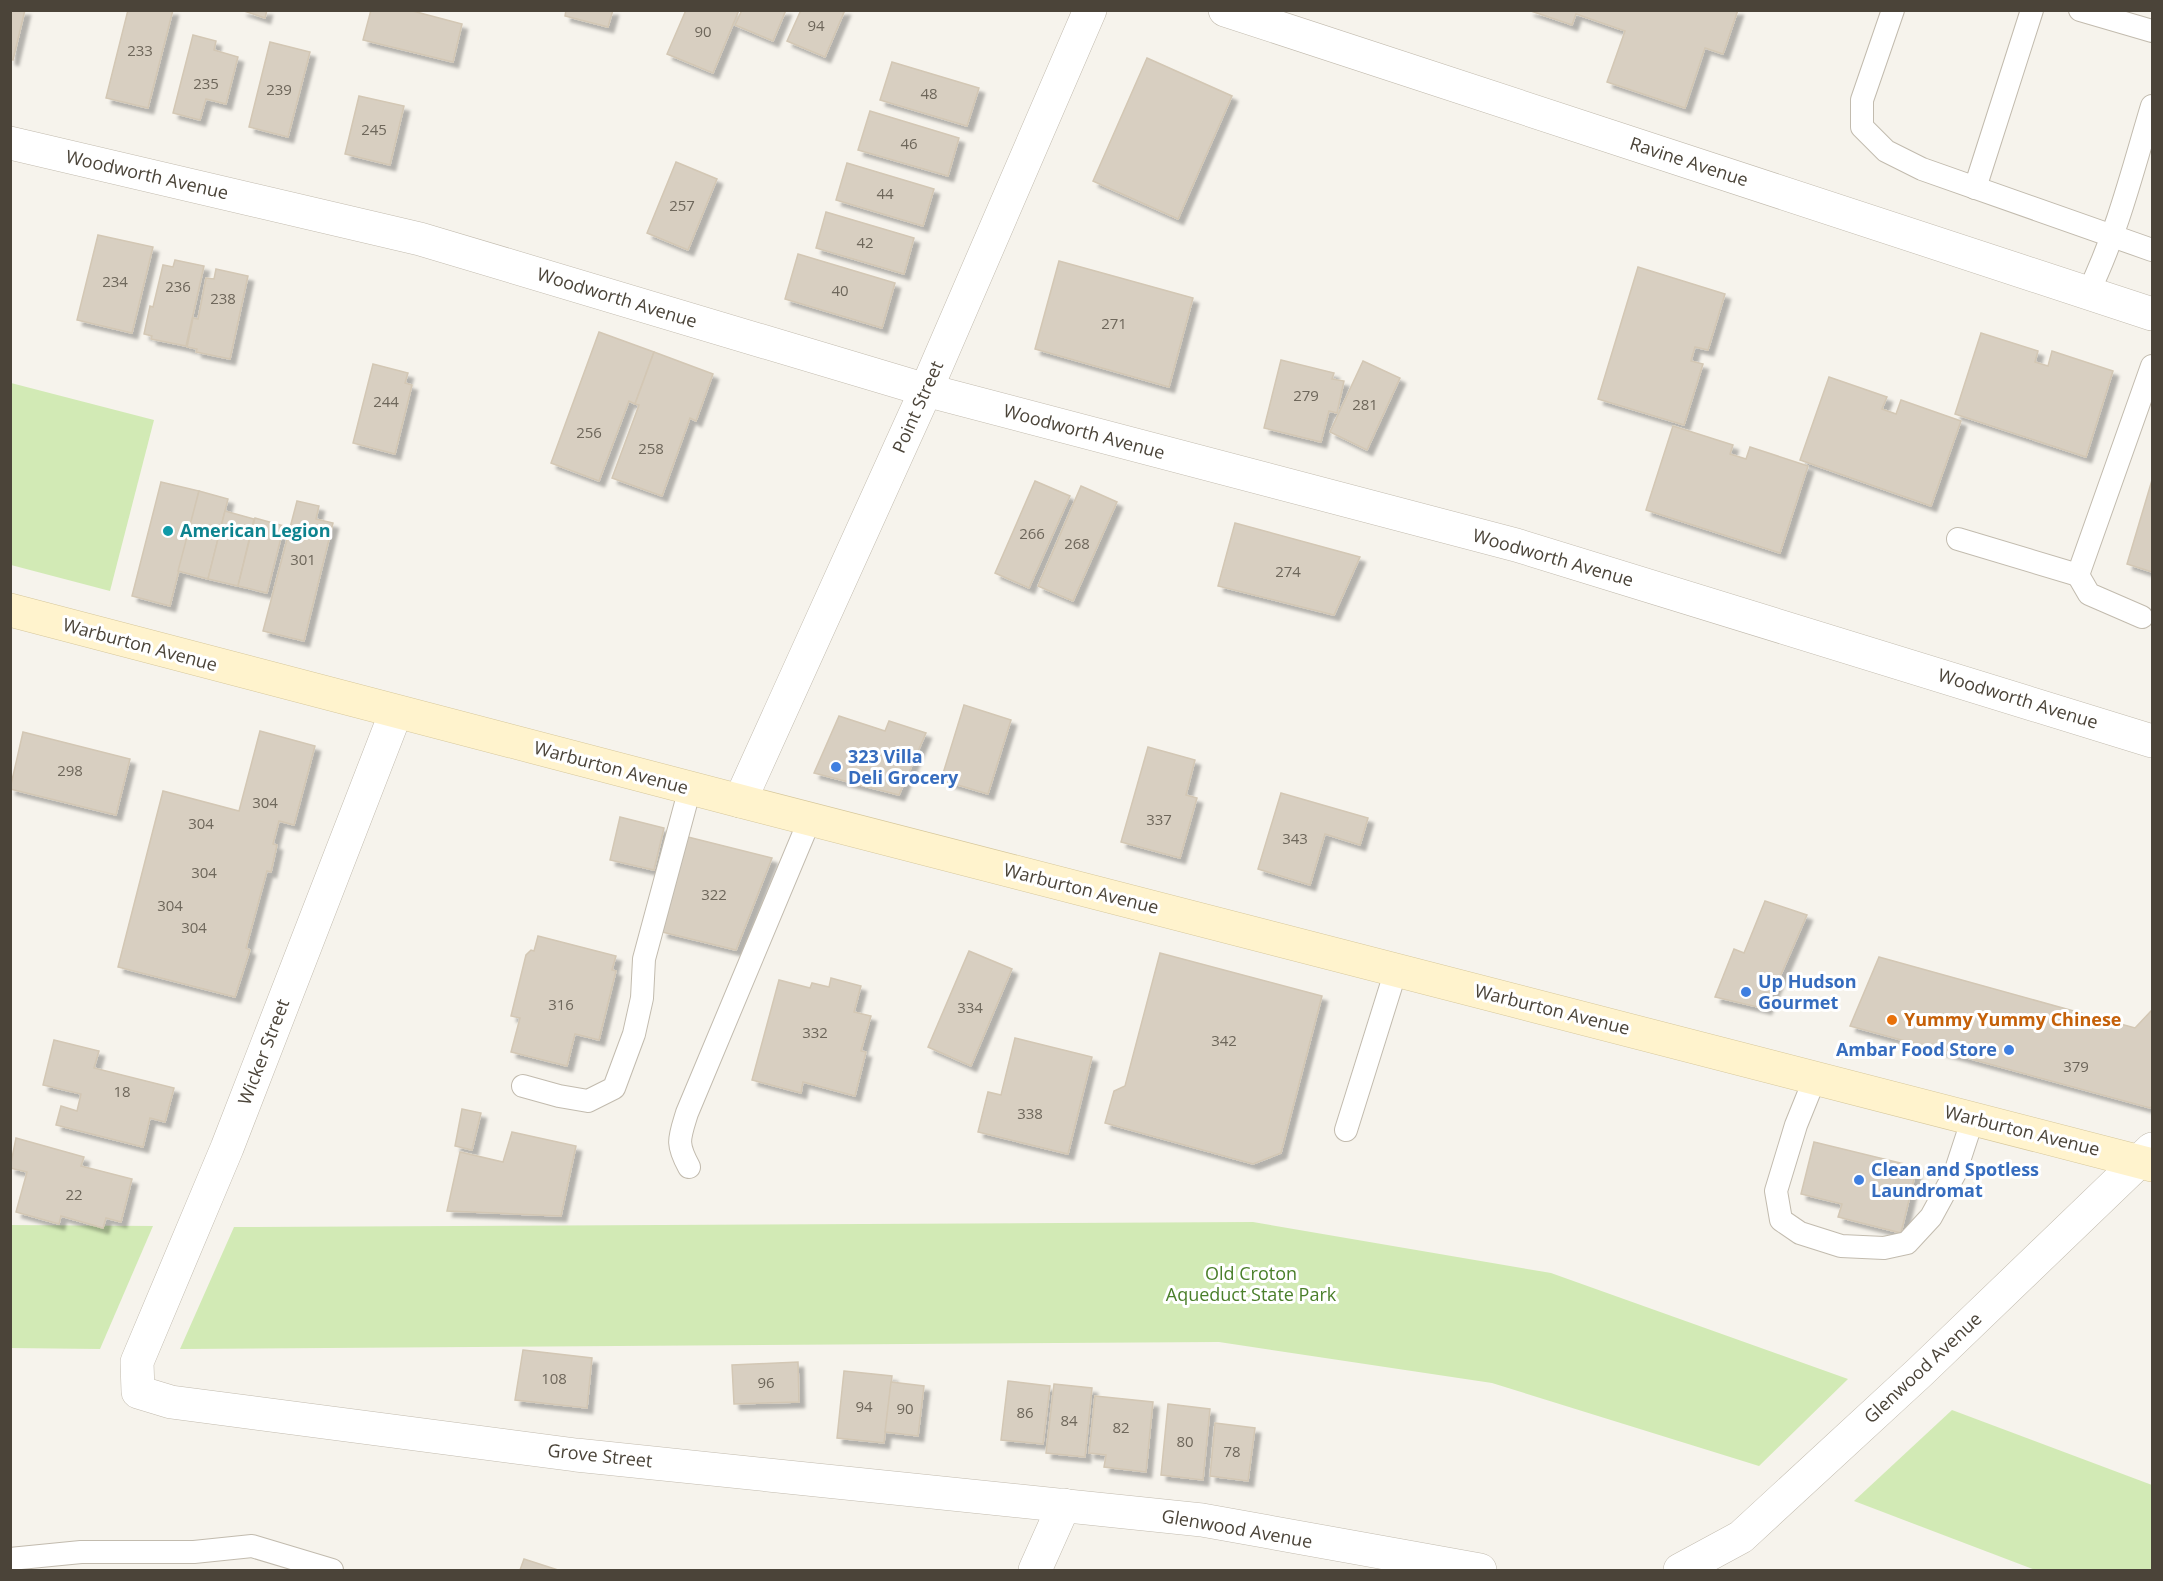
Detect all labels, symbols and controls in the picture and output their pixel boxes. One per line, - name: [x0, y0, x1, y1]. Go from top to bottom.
- house number: 94: [807, 15, 825, 35]
- house number: 90: [694, 21, 712, 41]
- house number: 233: [127, 40, 153, 60]
- house number: 235: [193, 73, 219, 93]
- house number: 239: [266, 79, 292, 99]
- house number: 48: [920, 83, 938, 103]
- house number: 245: [361, 119, 387, 139]
- street label: Ravine Avenue: [1627, 131, 1752, 191]
- house number: 46: [900, 133, 918, 153]
- street label: Woodworth Avenue: [64, 144, 231, 204]
- house number: 44: [876, 183, 894, 203]
- house number: 257: [669, 195, 695, 215]
- house number: 42: [856, 232, 874, 252]
- street label: Woodworth Avenue: [534, 261, 700, 333]
- house number: 234: [102, 271, 128, 291]
- house number: 236: [165, 276, 191, 296]
- house number: 40: [831, 280, 849, 300]
- house number: 238: [210, 288, 236, 308]
- house number: 271: [1101, 313, 1127, 333]
- street label: Point Street: [886, 357, 948, 457]
- house number: 279: [1293, 385, 1319, 405]
- house number: 244: [373, 391, 399, 411]
- house number: 281: [1352, 394, 1378, 414]
- street label: Woodworth Avenue: [1001, 398, 1168, 464]
- house number: 256: [576, 422, 602, 442]
- house number: 258: [638, 438, 664, 458]
- place label: American Legion: [180, 518, 330, 542]
- house number: 266: [1019, 523, 1045, 543]
- street label: Woodworth Avenue: [1470, 523, 1636, 591]
- marker: American Legion: [161, 524, 175, 538]
- house number: 268: [1064, 533, 1090, 553]
- house number: 301: [290, 549, 316, 569]
- house number: 274: [1275, 561, 1301, 581]
- street label: Warburton Avenue: [60, 612, 220, 676]
- street label: Woodworth Avenue: [1935, 662, 2101, 734]
- street label: Warburton Avenue: [531, 735, 691, 799]
- place label: 323 Villa Deli Grocery: [848, 744, 959, 789]
- house number: 298: [57, 760, 83, 780]
- marker: 323 Villa Deli Grocery: [829, 760, 843, 774]
- house number: 304: [252, 792, 278, 812]
- house number: 337: [1146, 809, 1172, 829]
- house number: 304: [188, 813, 214, 833]
- house number: 343: [1282, 828, 1308, 848]
- street label: Warburton Avenue: [1001, 857, 1161, 919]
- house number: 304: [191, 862, 217, 882]
- house number: 322: [701, 884, 727, 904]
- house number: 304: [157, 895, 183, 915]
- house number: 304: [181, 917, 207, 937]
- place label: Up Hudson Gourmet: [1758, 969, 1857, 1014]
- street label: Warburton Avenue: [1472, 978, 1632, 1040]
- marker: Up Hudson Gourmet: [1739, 985, 1753, 999]
- house number: 316: [548, 994, 574, 1014]
- street label: Wicker Street: [232, 995, 294, 1108]
- house number: 334: [957, 997, 983, 1017]
- place label: Yummy Yummy Chinese: [1904, 1007, 2122, 1031]
- marker: Yummy Yummy Chinese: [1885, 1013, 1899, 1027]
- house number: 332: [802, 1022, 828, 1042]
- house number: 342: [1211, 1030, 1237, 1050]
- place label: Ambar Food Store: [1836, 1037, 1997, 1061]
- marker: Ambar Food Store: [2002, 1043, 2016, 1057]
- house number: 379: [2063, 1056, 2089, 1076]
- house number: 18: [113, 1081, 131, 1101]
- street label: Warburton Avenue: [1942, 1099, 2102, 1161]
- house number: 338: [1017, 1103, 1043, 1123]
- place label: Clean and Spotless Laundromat: [1871, 1157, 2039, 1202]
- marker: Clean and Spotless Laundromat: [1852, 1173, 1866, 1187]
- house number: 22: [65, 1184, 83, 1204]
- park label: Old Croton Aqueduct State Park: [1166, 1261, 1337, 1306]
- street label: Glenwood Avenue: [1858, 1306, 1986, 1428]
- house number: 108: [541, 1368, 567, 1388]
- house number: 96: [757, 1372, 775, 1392]
- house number: 94: [855, 1396, 873, 1416]
- house number: 90: [896, 1398, 914, 1418]
- house number: 86: [1016, 1402, 1034, 1422]
- house number: 84: [1060, 1410, 1078, 1430]
- house number: 82: [1112, 1417, 1130, 1437]
- house number: 80: [1176, 1431, 1194, 1451]
- street label: Grove Street: [546, 1438, 654, 1472]
- house number: 78: [1223, 1441, 1241, 1461]
- street label: Glenwood Avenue: [1160, 1503, 1314, 1553]

